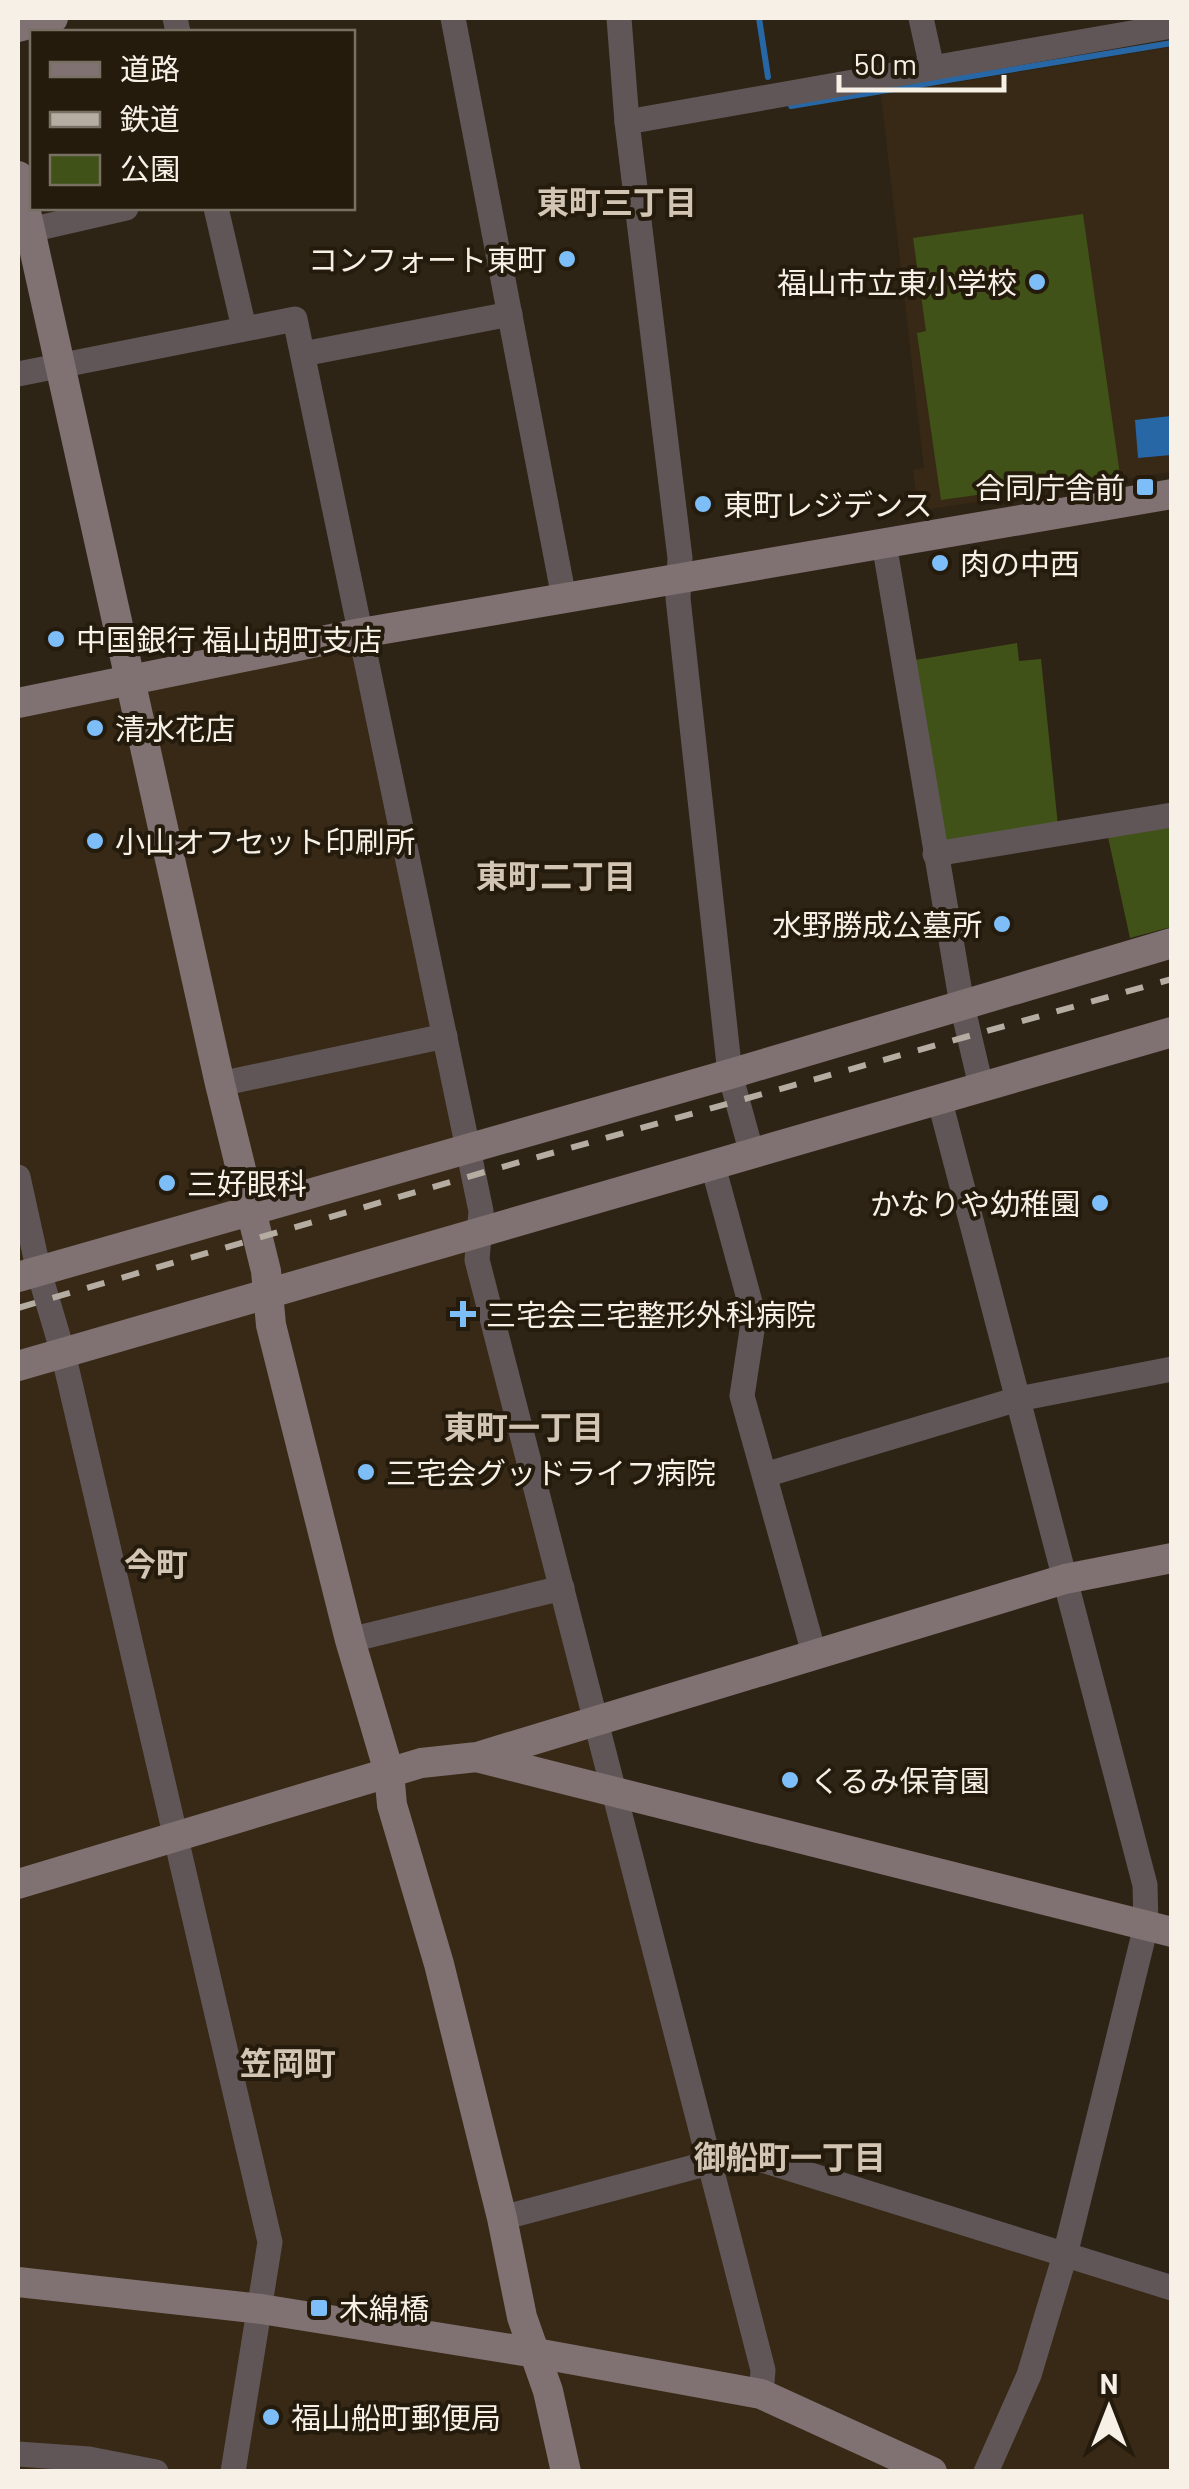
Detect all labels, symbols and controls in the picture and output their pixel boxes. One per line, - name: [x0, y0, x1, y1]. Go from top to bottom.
- legend: [30, 30, 355, 210]
- scale bar: [839, 30, 1004, 92]
- text: 50 m: [854, 45, 917, 81]
- text: 道路: [120, 50, 180, 86]
- text: 鉄道: [120, 100, 180, 136]
- text: 公園: [120, 150, 180, 186]
- district label: 東町三丁目: [537, 182, 697, 220]
- place label: コンフォート東町: [308, 241, 547, 277]
- marker: コンフォート東町: [556, 248, 578, 270]
- place label: 福山市立東小学校: [777, 264, 1017, 300]
- marker: 福山市立東小学校: [1026, 271, 1048, 293]
- place label: 合同庁舎前: [975, 469, 1125, 505]
- marker: 合同庁舎前: [1134, 476, 1156, 498]
- place label: 東町レジデンス: [723, 486, 932, 522]
- marker: 東町レジデンス: [692, 493, 714, 515]
- place label: 肉の中西: [960, 545, 1080, 581]
- marker: 肉の中西: [929, 552, 951, 574]
- place label: 中国銀行 福山胡町支店: [76, 621, 382, 657]
- marker: 中国銀行 福山胡町支店: [45, 628, 67, 650]
- place label: 清水花店: [115, 710, 235, 746]
- marker: 清水花店: [84, 717, 106, 739]
- place label: 小山オフセット印刷所: [115, 823, 415, 859]
- marker: 小山オフセット印刷所: [84, 830, 106, 852]
- district label: 東町二丁目: [476, 856, 636, 894]
- place label: 水野勝成公墓所: [772, 906, 982, 942]
- marker: 水野勝成公墓所: [991, 913, 1013, 935]
- place label: 三好眼科: [187, 1165, 307, 1201]
- marker: 三好眼科: [156, 1172, 178, 1194]
- place label: かなりや幼稚園: [870, 1185, 1080, 1221]
- marker: かなりや幼稚園: [1089, 1192, 1111, 1214]
- place label: 三宅会三宅整形外科病院: [486, 1296, 816, 1332]
- marker: 三宅会三宅整形外科病院: [450, 1301, 476, 1327]
- district label: 東町一丁目: [444, 1407, 604, 1445]
- place label: 三宅会グッドライフ病院: [386, 1454, 716, 1490]
- marker: 三宅会グッドライフ病院: [355, 1461, 377, 1483]
- district label: 今町: [124, 1544, 188, 1582]
- place label: くるみ保育園: [810, 1762, 989, 1798]
- marker: くるみ保育園: [779, 1769, 801, 1791]
- district label: 笠岡町: [240, 2043, 336, 2081]
- district label: 御船町一丁目: [694, 2137, 886, 2175]
- place label: 木綿橋: [339, 2290, 429, 2326]
- marker: 木綿橋: [308, 2297, 330, 2319]
- north arrow: [1059, 2359, 1159, 2459]
- text: N: [1100, 2366, 1118, 2400]
- place label: 福山船町郵便局: [291, 2399, 501, 2435]
- marker: 福山船町郵便局: [260, 2406, 282, 2428]

